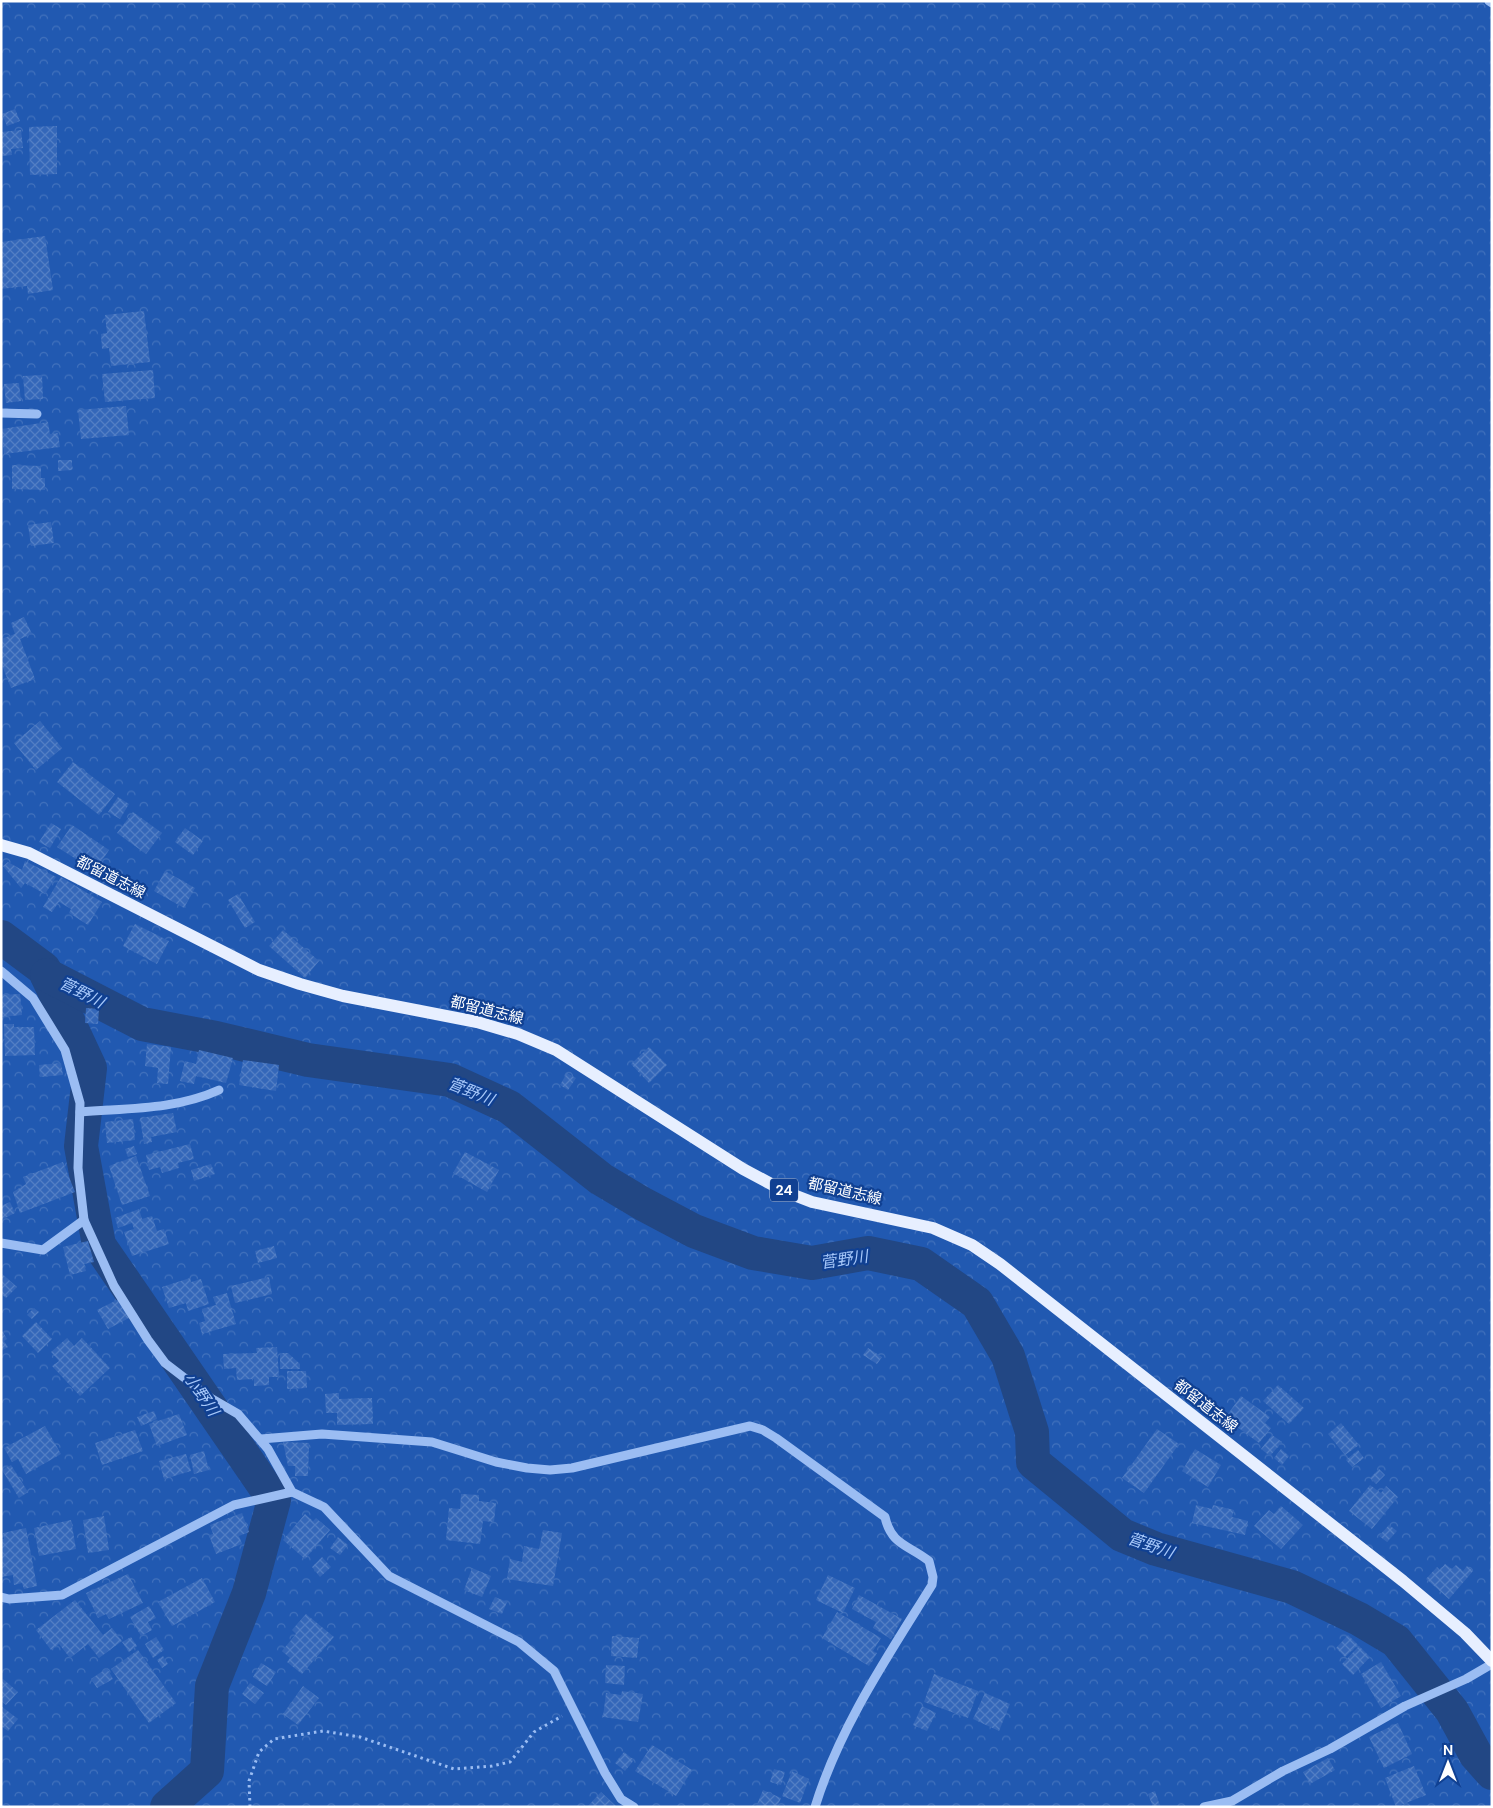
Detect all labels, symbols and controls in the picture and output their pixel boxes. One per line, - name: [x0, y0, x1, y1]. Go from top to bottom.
- street label: 都留道志線: [73, 851, 149, 903]
- water label: 菅野川: [56, 972, 110, 1014]
- street label: 都留道志線: [448, 991, 526, 1029]
- water label: 菅野川: [445, 1073, 499, 1111]
- street label: 都留道志線: [806, 1173, 884, 1209]
- road number: 24: [770, 1178, 798, 1202]
- water label: 菅野川: [819, 1245, 871, 1273]
- water label: 小野川: [179, 1369, 225, 1422]
- street label: 都留道志線: [1170, 1375, 1242, 1437]
- water label: 菅野川: [1125, 1528, 1179, 1564]
- north arrow: [1423, 1738, 1473, 1788]
- text: N: [1443, 1741, 1453, 1759]

